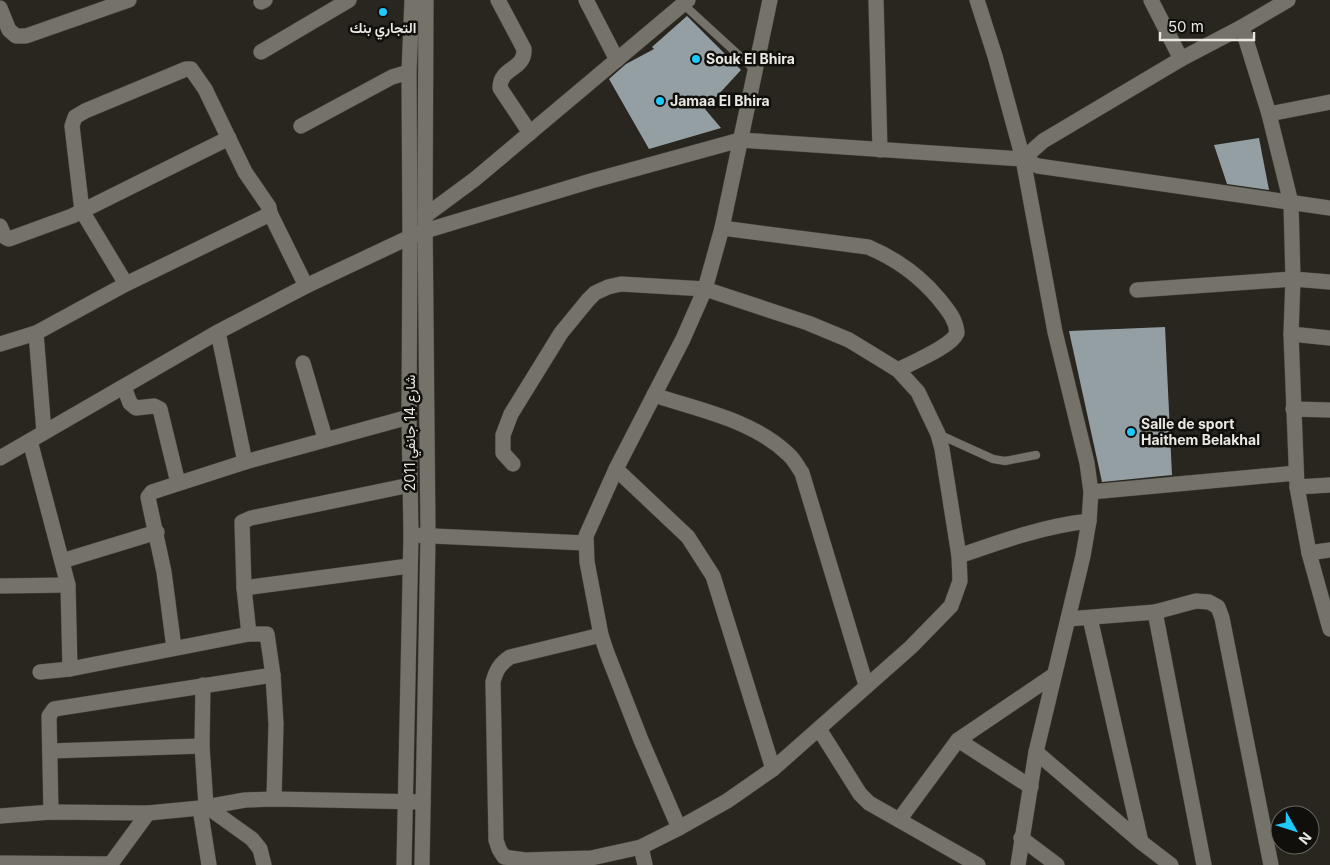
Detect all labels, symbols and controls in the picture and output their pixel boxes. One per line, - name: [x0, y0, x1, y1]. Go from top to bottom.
- marker: التجاري بنك: [377, 6, 389, 18]
- scale bar: [1160, 10, 1254, 42]
- text: 50 m: [1168, 17, 1204, 36]
- place label: التجاري بنك: [350, 19, 416, 40]
- place label: Souk El Bhira: [706, 50, 795, 67]
- marker: Souk El Bhira: [690, 53, 702, 65]
- place label: Jamaa El Bhira: [670, 92, 770, 109]
- marker: Jamaa El Bhira: [654, 95, 666, 107]
- street label: شارع 14 جانفي 2011: [401, 375, 422, 491]
- place label: Salle de sport Haithem Belakhal: [1141, 415, 1260, 448]
- marker: Salle de sport Haithem Belakhal: [1125, 426, 1137, 438]
- north arrow: [1270, 805, 1320, 855]
- text: N: [1296, 829, 1315, 848]

